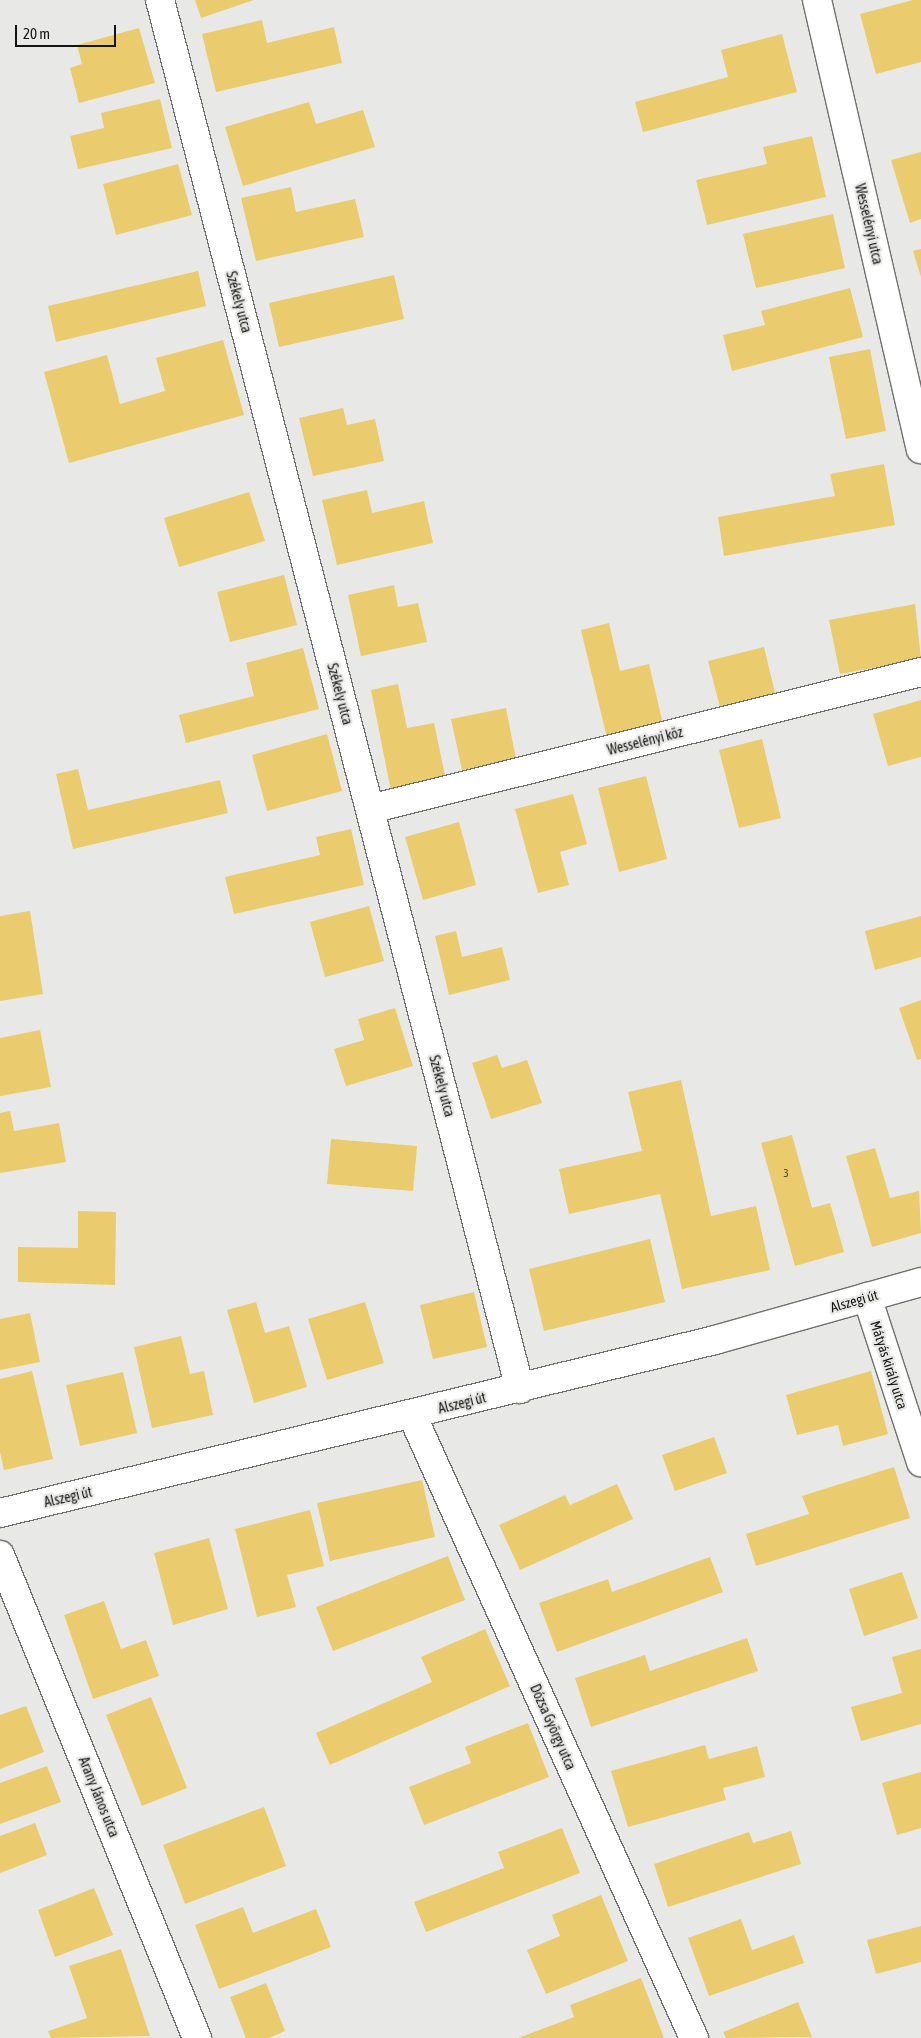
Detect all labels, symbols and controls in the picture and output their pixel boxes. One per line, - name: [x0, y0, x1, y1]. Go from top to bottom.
- scale bar: [18, 15, 119, 47]
- text: 20 m: [23, 25, 50, 42]
- street label: Wesselényi utca: [852, 182, 886, 266]
- street label: Székely utca: [223, 269, 255, 335]
- street label: Székely utca: [324, 661, 356, 727]
- street label: Wesselényi köz: [605, 723, 685, 759]
- street label: Székely utca: [426, 1053, 458, 1119]
- house number: 3: [783, 1166, 789, 1180]
- street label: Alszegi út: [828, 1286, 880, 1316]
- street label: Mátyás király utca: [867, 1319, 911, 1411]
- street label: Alszegi út: [436, 1389, 488, 1417]
- street label: Alszegi út: [42, 1483, 94, 1511]
- street label: Dózsa György utca: [527, 1682, 579, 1772]
- street label: Arany János utca: [75, 1754, 123, 1840]

